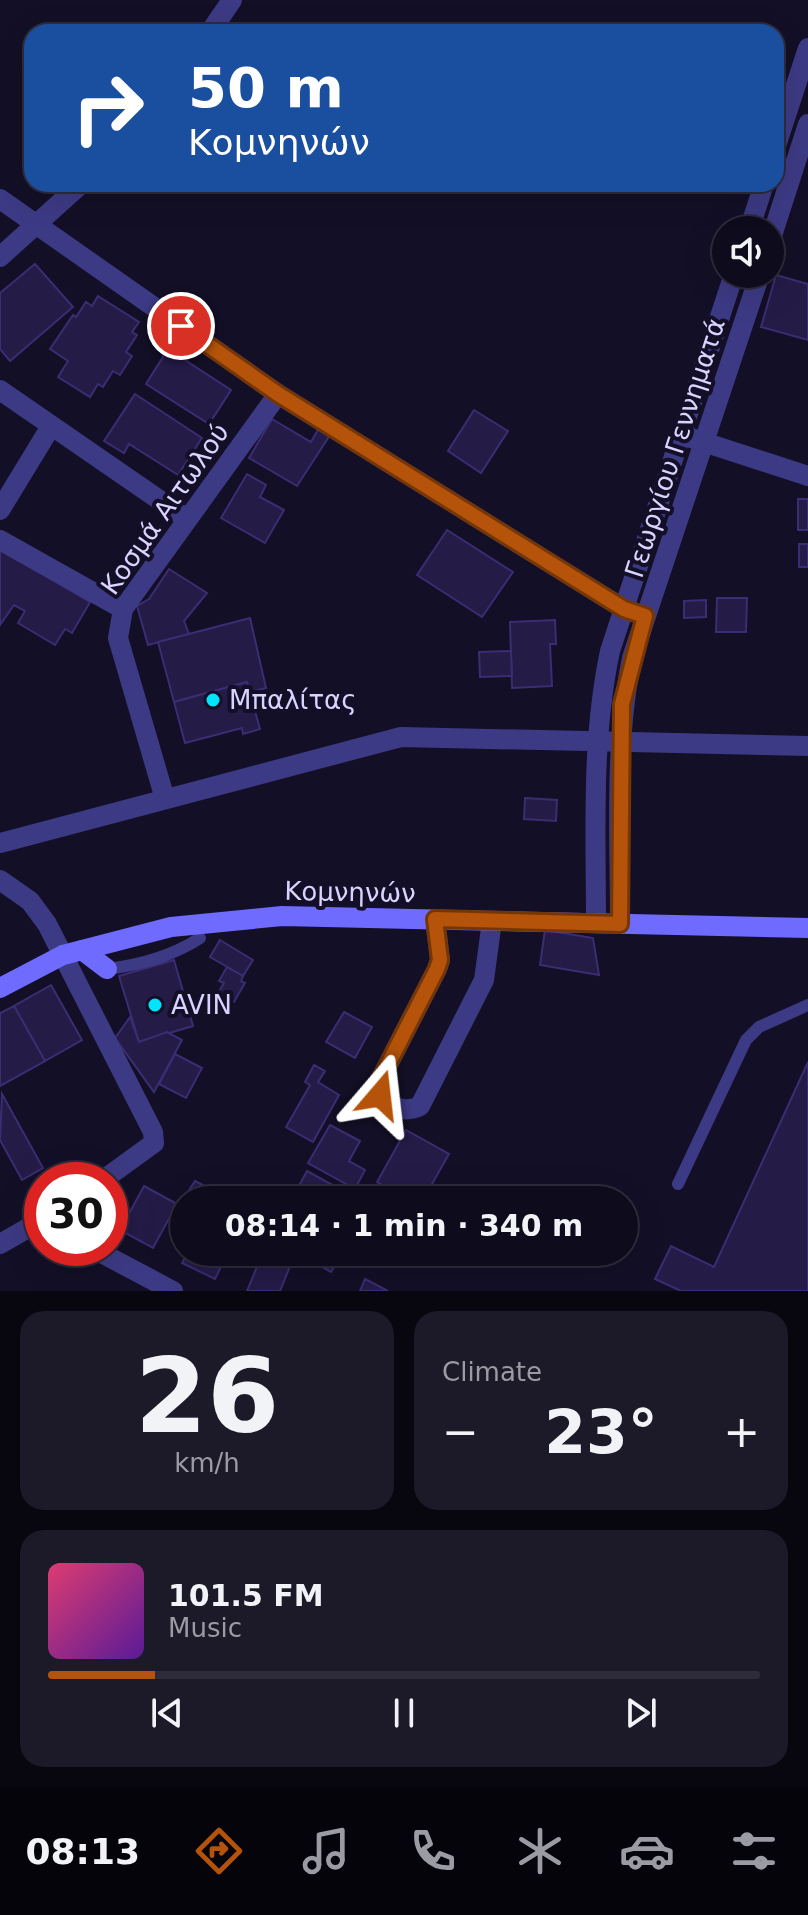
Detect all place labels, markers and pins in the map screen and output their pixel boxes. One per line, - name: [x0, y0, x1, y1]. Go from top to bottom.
- pin: [147, 292, 215, 360]
- place label: Μπαλίτας: [229, 685, 356, 715]
- marker: Μπαλίτας: [204, 691, 222, 709]
- place label: AVIN: [171, 990, 232, 1020]
- marker: AVIN: [146, 996, 164, 1014]

